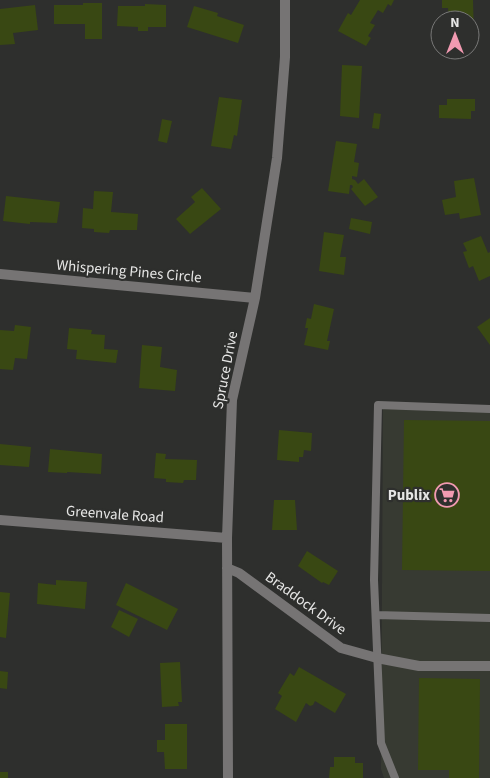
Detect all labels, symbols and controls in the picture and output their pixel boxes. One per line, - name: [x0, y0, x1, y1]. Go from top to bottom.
- north arrow: [430, 10, 480, 60]
- text: N: [450, 13, 460, 33]
- street label: Whispering Pines Circle: [55, 255, 203, 288]
- street label: Spruce Drive: [208, 329, 243, 411]
- supermarket icon: Publix: [434, 482, 460, 508]
- place label: Publix: [388, 485, 430, 506]
- street label: Greenvale Road: [65, 501, 165, 528]
- street label: Braddock Drive: [261, 567, 351, 640]

